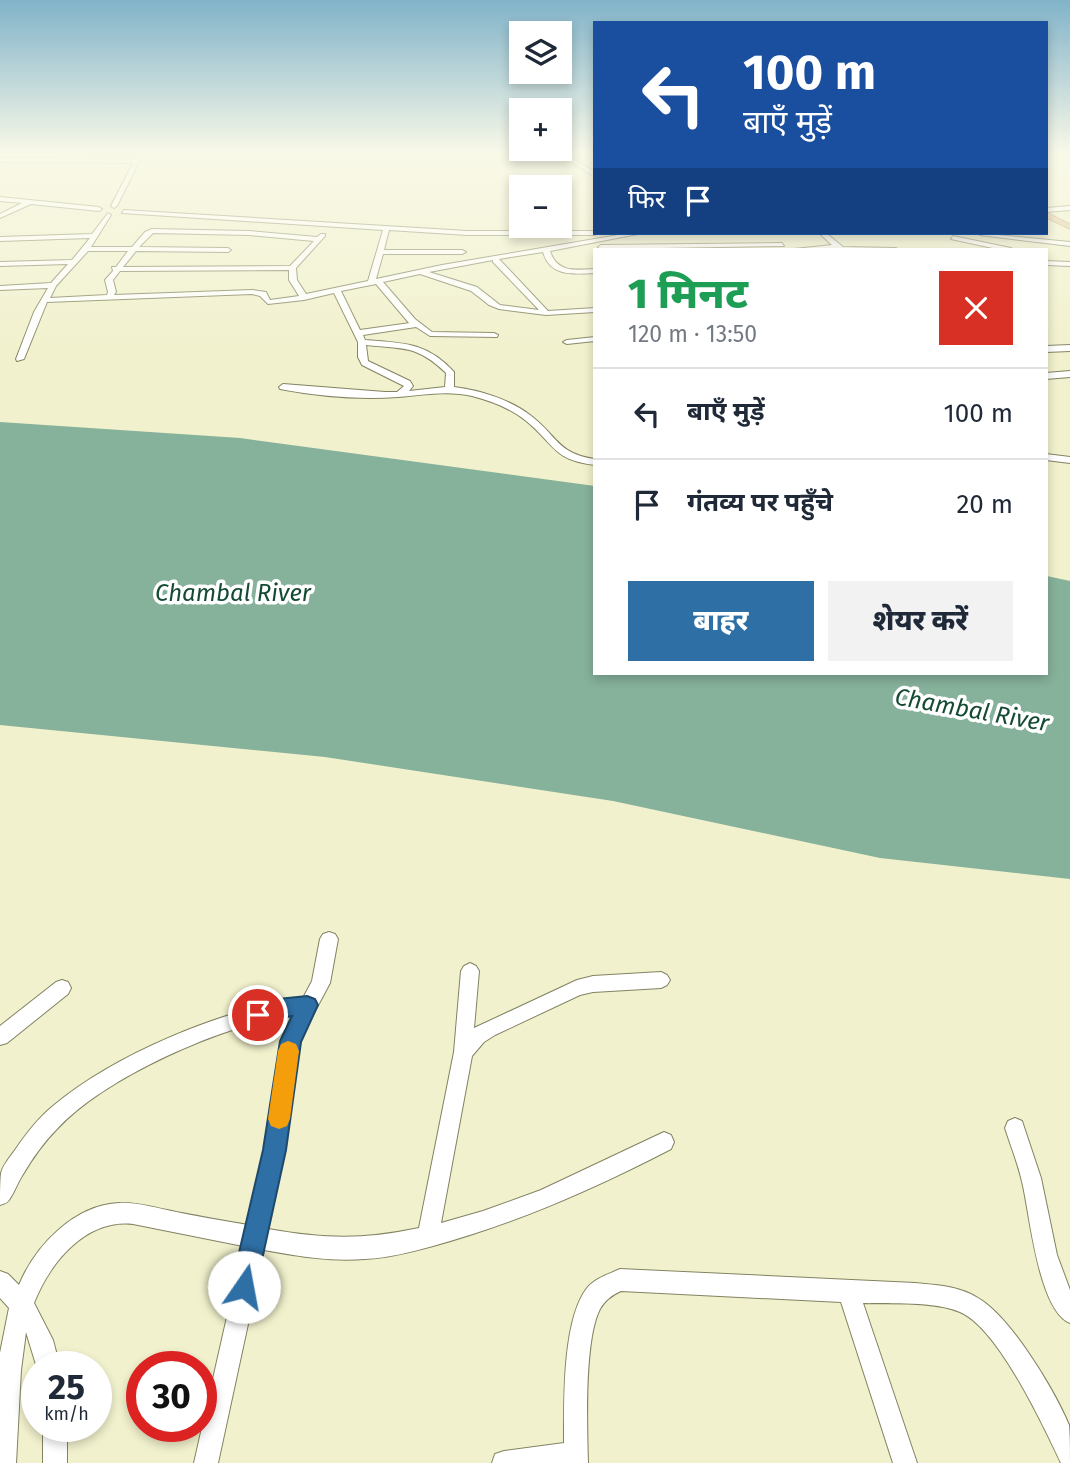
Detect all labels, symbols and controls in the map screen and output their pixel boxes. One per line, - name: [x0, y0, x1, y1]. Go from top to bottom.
- map controls: [509, 21, 572, 238]
- button: layers: [509, 21, 572, 84]
- text: 100 m: [743, 43, 876, 102]
- icon: left: [628, 49, 719, 140]
- button: +: [509, 98, 572, 161]
- text: बाएँ मुड़ें: [743, 103, 832, 141]
- button: −: [509, 175, 572, 238]
- icon: arrive: [679, 182, 717, 220]
- text: फिर: [628, 184, 665, 215]
- text: 1 मिनट: [628, 269, 748, 319]
- button: close: [939, 271, 1013, 345]
- text: 120 m · 13:50: [628, 320, 757, 348]
- icon: left: [628, 395, 666, 433]
- text: बाएँ मुड़ें: [687, 396, 764, 427]
- text: 100 m: [944, 398, 1013, 429]
- icon: arrive: [628, 486, 666, 524]
- text: गंतव्य पर पहुँचे: [687, 487, 833, 518]
- text: 20 m: [956, 489, 1013, 520]
- water label: Chambal River: [155, 579, 312, 607]
- button: बाहर: [628, 581, 814, 661]
- button: शेयर करें: [828, 581, 1013, 661]
- water label: Chambal River: [893, 683, 1052, 737]
- pin: [228, 985, 288, 1045]
- icon: arrive: [239, 996, 277, 1034]
- position arrow: [207, 1250, 281, 1324]
- speed limit sign: 30: [126, 1351, 217, 1442]
- text: 25: [48, 1366, 85, 1408]
- text: km/h: [44, 1403, 89, 1425]

